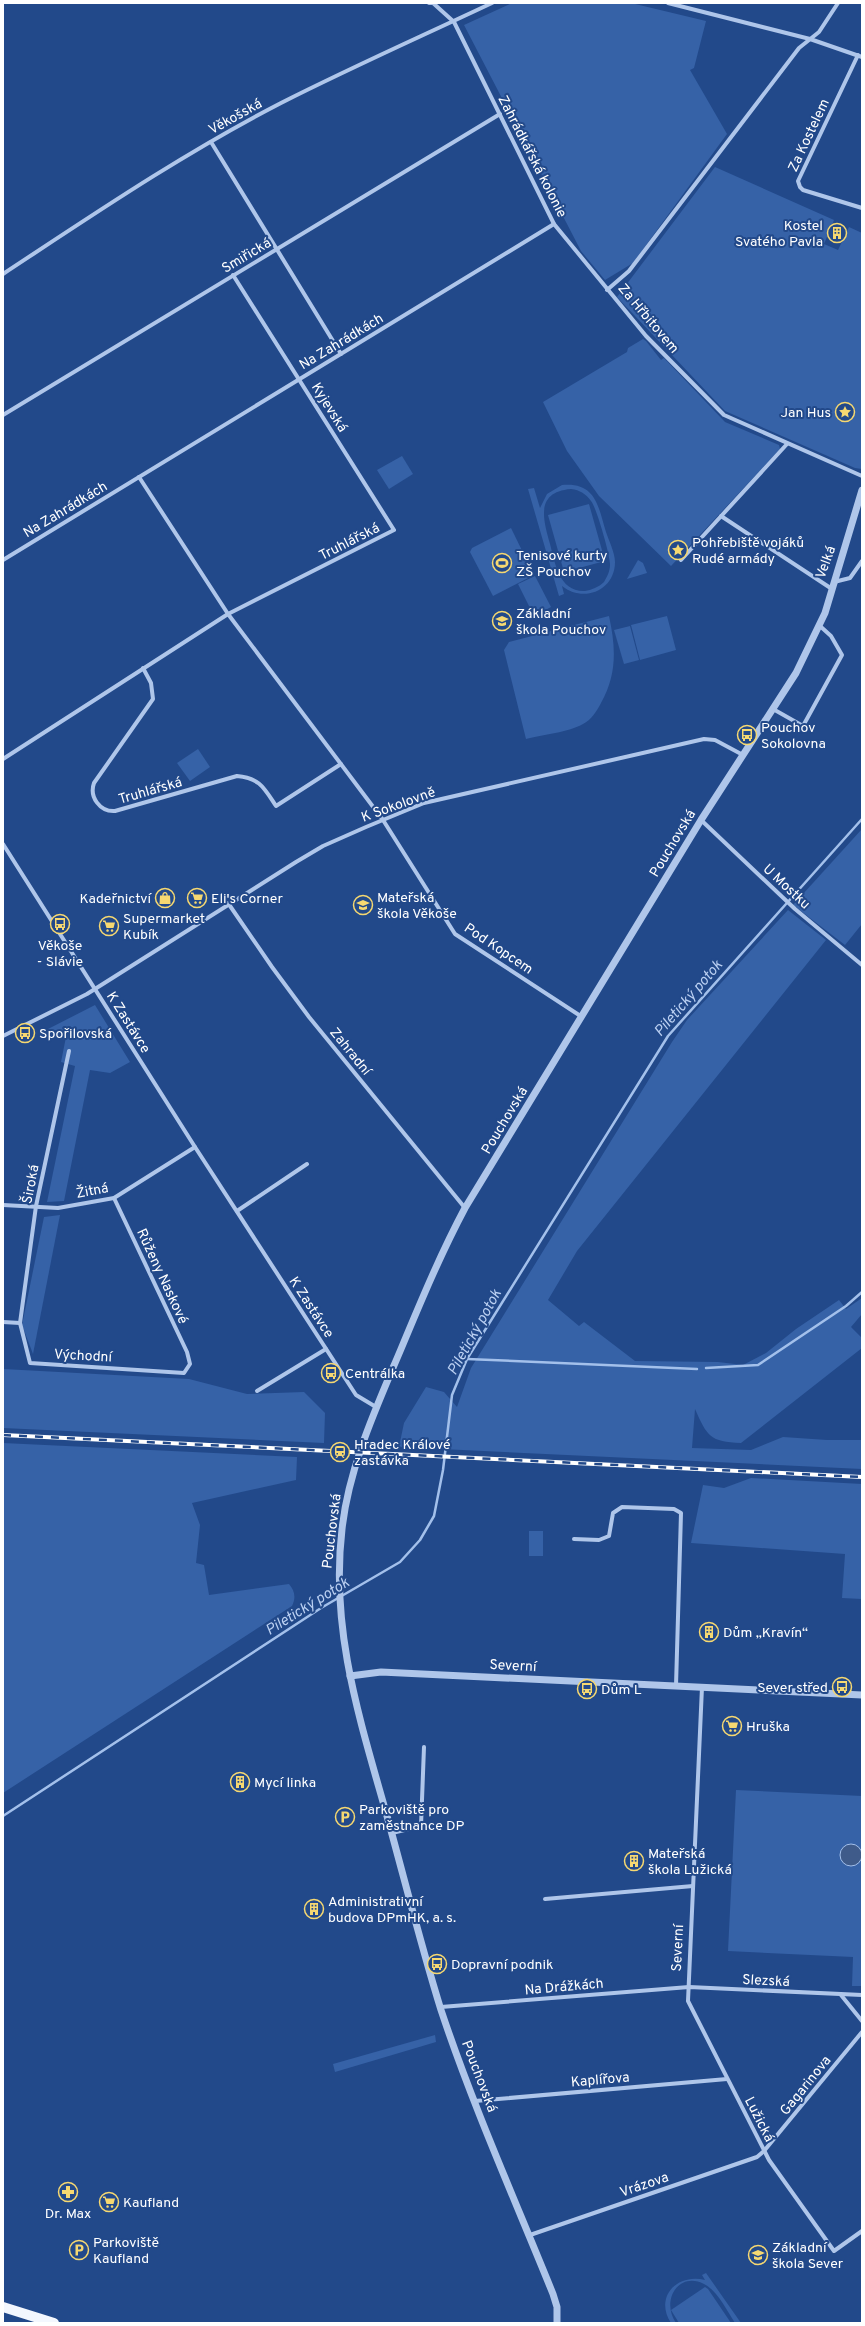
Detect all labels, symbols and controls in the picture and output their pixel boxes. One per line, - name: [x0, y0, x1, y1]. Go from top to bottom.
- street label: Zahrádkářská kolonie: [493, 93, 570, 221]
- street label: Věkošská: [206, 96, 265, 139]
- street label: Za Kostelem: [785, 96, 834, 175]
- place label: Kostel Svatého Pavla: [735, 218, 823, 251]
- building icon: Kostel Svatého Pavla: [826, 222, 848, 244]
- street label: Smiřická: [219, 235, 275, 278]
- street label: Za Hřbitovem: [614, 281, 682, 357]
- street label: Na Zahrádkách: [297, 311, 387, 374]
- street label: Kyjevská: [307, 380, 351, 436]
- place icon: Jan Hus: [834, 401, 856, 423]
- place label: Jan Hus: [780, 405, 831, 422]
- street label: Na Zahrádkách: [21, 479, 111, 542]
- street label: Truhlářská: [317, 520, 383, 565]
- place label: Pohřebiště vojáků Rudé armády: [692, 535, 804, 568]
- place icon: Pohřebiště vojáků Rudé armády: [667, 539, 689, 561]
- street label: Velká: [813, 544, 840, 581]
- place label: Tenisové kurty ZŠ Pouchov: [516, 548, 607, 581]
- sports icon: Tenisové kurty ZŠ Pouchov: [491, 552, 513, 574]
- place label: Základní škola Pouchov: [516, 606, 606, 639]
- school or university icon: Základní škola Pouchov: [491, 610, 513, 632]
- place label: Pouchov Sokolovna: [761, 720, 826, 753]
- bus stop icon: Pouchov Sokolovna: [736, 724, 758, 746]
- street label: Truhlářská: [117, 774, 184, 809]
- street label: K Sokolovně: [359, 784, 438, 827]
- street label: Pouchovská: [647, 807, 700, 881]
- street label: U Mostku: [759, 861, 813, 913]
- shop icon: Kadeřnictví: [154, 887, 176, 909]
- supermarket icon: Eli's Corner: [186, 887, 208, 909]
- place label: Mateřská škola Věkoše: [377, 890, 457, 923]
- place label: Kadeřnictví: [79, 891, 152, 908]
- place label: Eli's Corner: [211, 891, 283, 908]
- school or university icon: Mateřská škola Věkoše: [352, 894, 374, 916]
- place label: Supermarket Kubík: [123, 911, 205, 944]
- bus stop icon: Věkoše - Slávie: [49, 913, 71, 935]
- supermarket icon: Supermarket Kubík: [98, 915, 120, 937]
- street label: Pod Kopcem: [460, 920, 536, 979]
- place label: Věkoše - Slávie: [37, 938, 83, 971]
- water label: Piletický potok: [651, 956, 728, 1041]
- street label: K Zastávce: [102, 989, 153, 1057]
- bus stop icon: Spořilovská: [14, 1022, 36, 1044]
- street label: Zahradní: [325, 1025, 375, 1080]
- place label: Spořilovská: [39, 1026, 112, 1043]
- street label: Pouchovská: [479, 1084, 532, 1158]
- street label: Široká: [18, 1163, 44, 1205]
- street label: Žitná: [74, 1179, 110, 1203]
- street label: Růženy Naskové: [132, 1226, 191, 1327]
- street label: K Zastávce: [285, 1274, 337, 1342]
- water label: Piletický potok: [444, 1286, 507, 1379]
- street label: Východní: [53, 1346, 114, 1367]
- bus stop icon: Centrálka: [320, 1362, 342, 1384]
- place label: Centrálka: [345, 1366, 405, 1383]
- place label: Hradec Králové zastávka: [354, 1437, 451, 1470]
- station icon: Hradec Králové zastávka: [329, 1441, 351, 1463]
- street label: Pouchovská: [319, 1493, 346, 1570]
- water label: Piletický potok: [262, 1574, 354, 1641]
- building icon: Dům „Kravín“: [698, 1621, 720, 1643]
- place label: Dům „Kravín“: [723, 1625, 808, 1642]
- street label: Severní: [489, 1657, 538, 1676]
- bus stop icon: Sever střed: [831, 1676, 853, 1698]
- bus stop icon: Dům L: [576, 1678, 598, 1700]
- place label: Sever střed: [757, 1680, 828, 1697]
- place label: Dům L: [601, 1682, 642, 1699]
- supermarket icon: Hruška: [721, 1715, 743, 1737]
- place label: Hruška: [746, 1719, 790, 1736]
- building icon: Mycí linka: [229, 1771, 251, 1793]
- place label: Mycí linka: [254, 1775, 316, 1792]
- place label: Parkoviště pro zaměstnance DP: [359, 1802, 464, 1835]
- parking icon: Parkoviště pro zaměstnance DP: [334, 1806, 356, 1828]
- place label: Mateřská škola Lužická: [648, 1846, 732, 1879]
- building icon: Mateřská škola Lužická: [623, 1850, 645, 1872]
- place label: Administrativní budova DPmHK, a. s.: [328, 1894, 456, 1927]
- building icon: Administrativní budova DPmHK, a. s.: [303, 1898, 325, 1920]
- street label: Severní: [669, 1923, 688, 1972]
- bus stop icon: Dopravní podnik: [426, 1953, 448, 1975]
- place label: Dopravní podnik: [451, 1957, 553, 1974]
- street label: Slezská: [742, 1972, 790, 1991]
- street label: Na Drážkách: [524, 1976, 604, 1999]
- street label: Pouchovská: [457, 2038, 500, 2115]
- street label: Gagarinova: [777, 2053, 835, 2119]
- street label: Kaplířova: [570, 2069, 630, 2092]
- street label: Lužická: [740, 2094, 777, 2145]
- street label: Vrázova: [618, 2169, 671, 2202]
- pharmacy icon: Dr. Max: [57, 2181, 79, 2203]
- supermarket icon: Kaufland: [98, 2191, 120, 2213]
- place label: Kaufland: [123, 2195, 179, 2212]
- place label: Dr. Max: [45, 2206, 91, 2223]
- place label: Parkoviště Kaufland: [93, 2235, 159, 2268]
- parking icon: Parkoviště Kaufland: [68, 2239, 90, 2261]
- place label: Základní škola Sever: [772, 2240, 844, 2273]
- school or university icon: Základní škola Sever: [747, 2244, 769, 2266]

